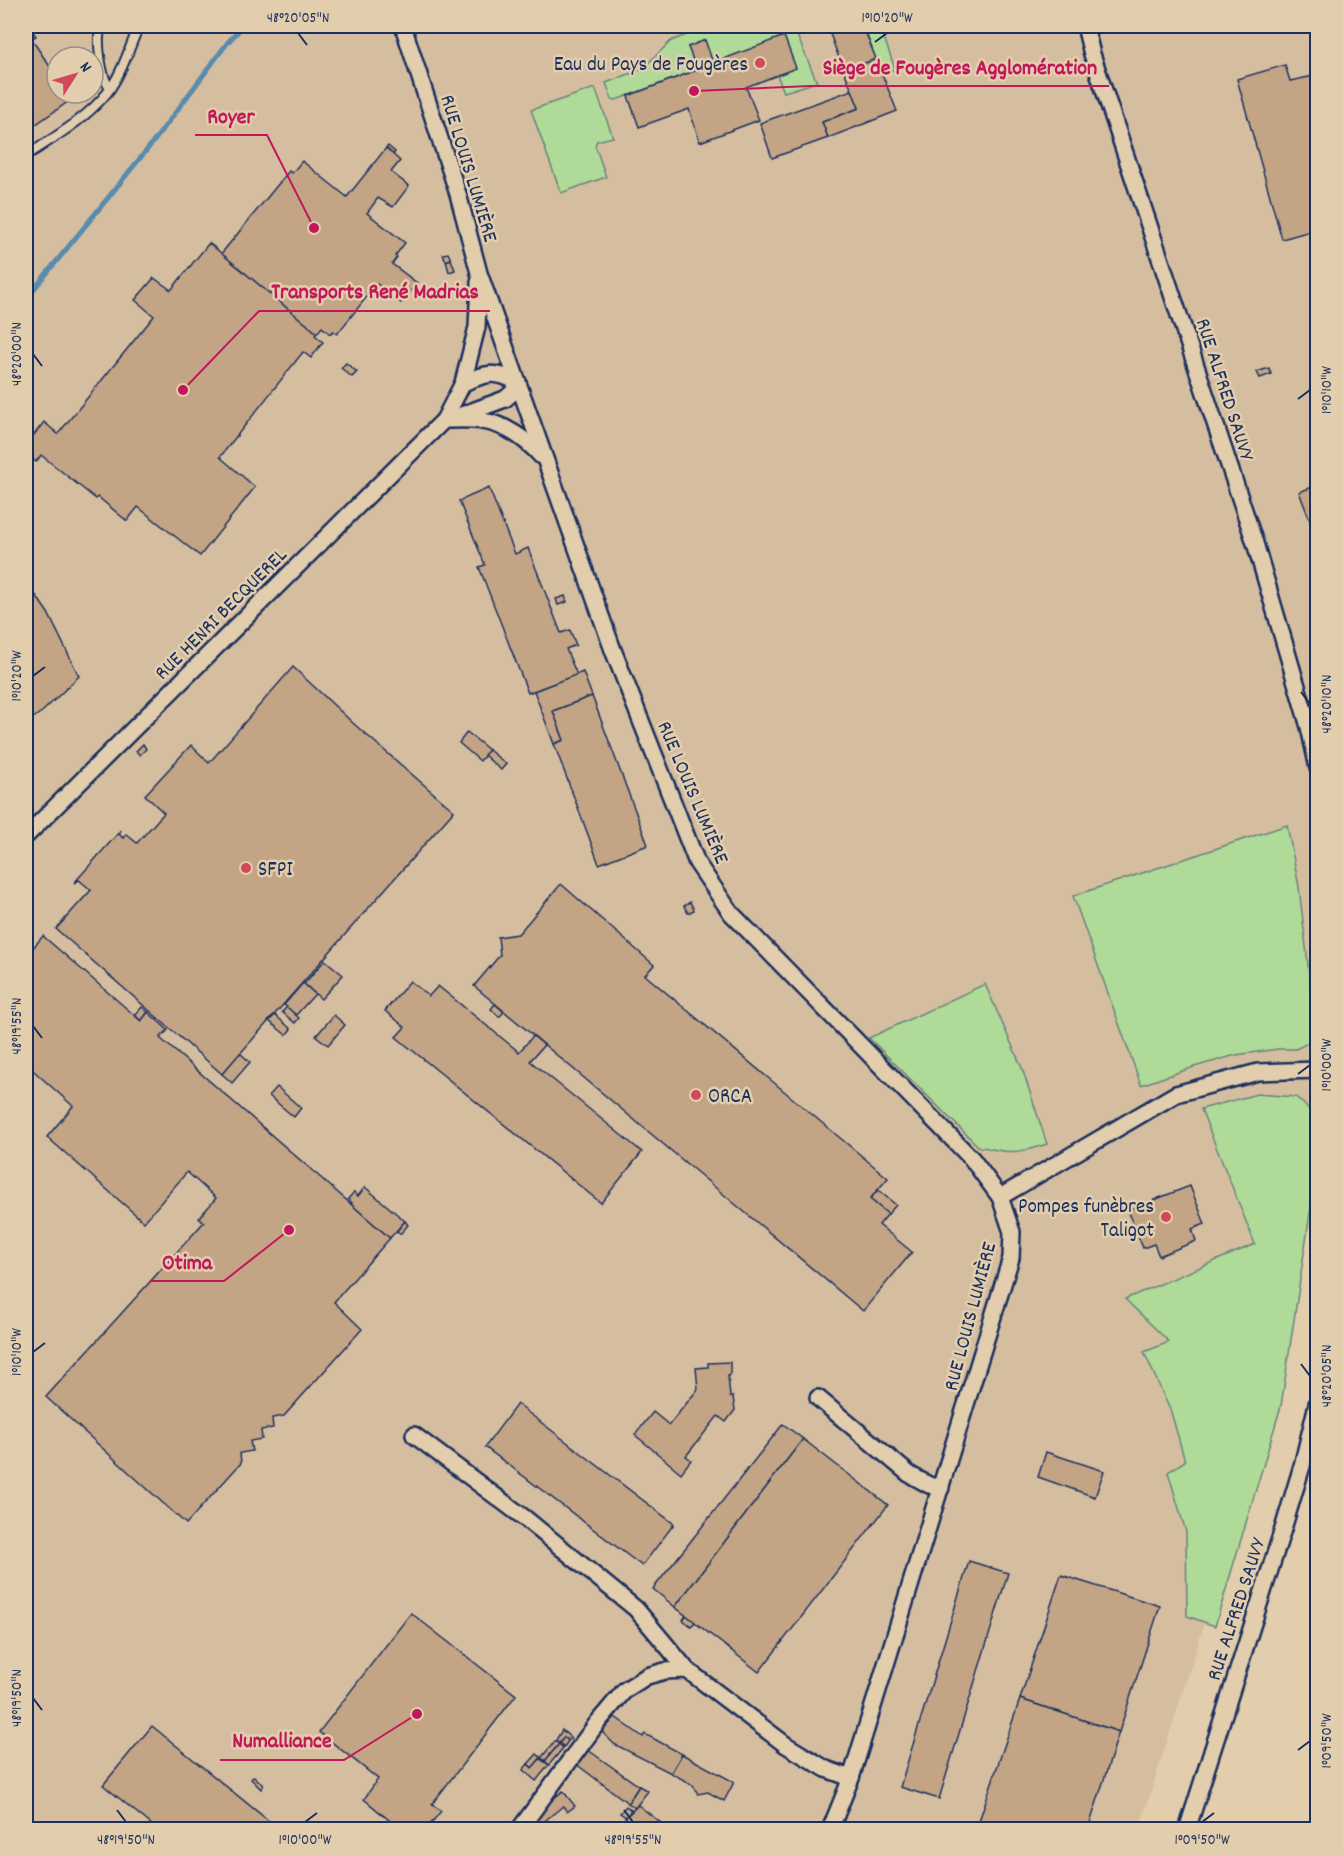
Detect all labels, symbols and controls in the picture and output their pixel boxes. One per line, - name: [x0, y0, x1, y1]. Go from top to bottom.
- text: 48°20'05"N: [267, 8, 329, 30]
- text: 1°10'20"W: [861, 8, 913, 30]
- north arrow: [45, 45, 105, 105]
- callout: Siège de Fougères Agglomération: [810, 46, 1109, 86]
- place label: Eau du Pays de Fougères: [554, 51, 748, 81]
- text: Siège de Fougères Agglomération: [823, 54, 1097, 85]
- marker: Eau du Pays de Fougères: [753, 56, 767, 70]
- text: N: [73, 57, 97, 78]
- street label: RUE LOUIS LUMIÈRE: [430, 91, 504, 247]
- callout: Royer: [195, 95, 267, 135]
- text: Royer: [207, 103, 255, 134]
- callout: Transports René Madrias: [259, 271, 490, 311]
- text: Transports René Madrias: [271, 278, 479, 309]
- street label: RUE ALFRED SAUVY: [1186, 315, 1261, 466]
- text: 48°20'00"N: [7, 322, 29, 386]
- text: 1°10'10"W: [1317, 366, 1339, 414]
- street label: RUE HENRI BECQUEREL: [149, 542, 296, 688]
- text: 1°10'20"W: [7, 650, 29, 702]
- text: 48°20'10"N: [1317, 675, 1339, 733]
- street label: RUE LOUIS LUMIÈRE: [648, 717, 735, 870]
- place label: SFPI: [258, 856, 293, 886]
- marker: SFPI: [239, 861, 253, 875]
- text: 48°19'55"N: [7, 998, 29, 1054]
- text: 1°10'00"W: [1317, 1038, 1339, 1091]
- place label: ORCA: [708, 1083, 752, 1113]
- marker: ORCA: [689, 1088, 703, 1102]
- place label: Pompes funèbres Taligot: [1018, 1193, 1154, 1247]
- marker: Pompes funèbres Taligot: [1159, 1210, 1173, 1224]
- street label: RUE LOUIS LUMIÈRE: [938, 1239, 1006, 1394]
- callout: Otima: [150, 1241, 224, 1281]
- text: Otima: [162, 1249, 213, 1280]
- text: 1°10'10"W: [7, 1328, 29, 1376]
- text: 48°20'05"N: [1317, 1345, 1339, 1407]
- street label: RUE ALFRED SAUVY: [1201, 1534, 1275, 1685]
- text: 48°19'50"N: [7, 1669, 29, 1727]
- text: 1°09'50"W: [1317, 1713, 1339, 1769]
- callout: Numalliance: [220, 1720, 344, 1760]
- text: Numalliance: [232, 1727, 332, 1758]
- text: 48°19'50"N: [97, 1830, 155, 1852]
- text: 1°10'00"W: [279, 1830, 332, 1852]
- text: 48°19'55"N: [605, 1830, 661, 1852]
- text: 1°09'50"W: [1174, 1830, 1230, 1852]

